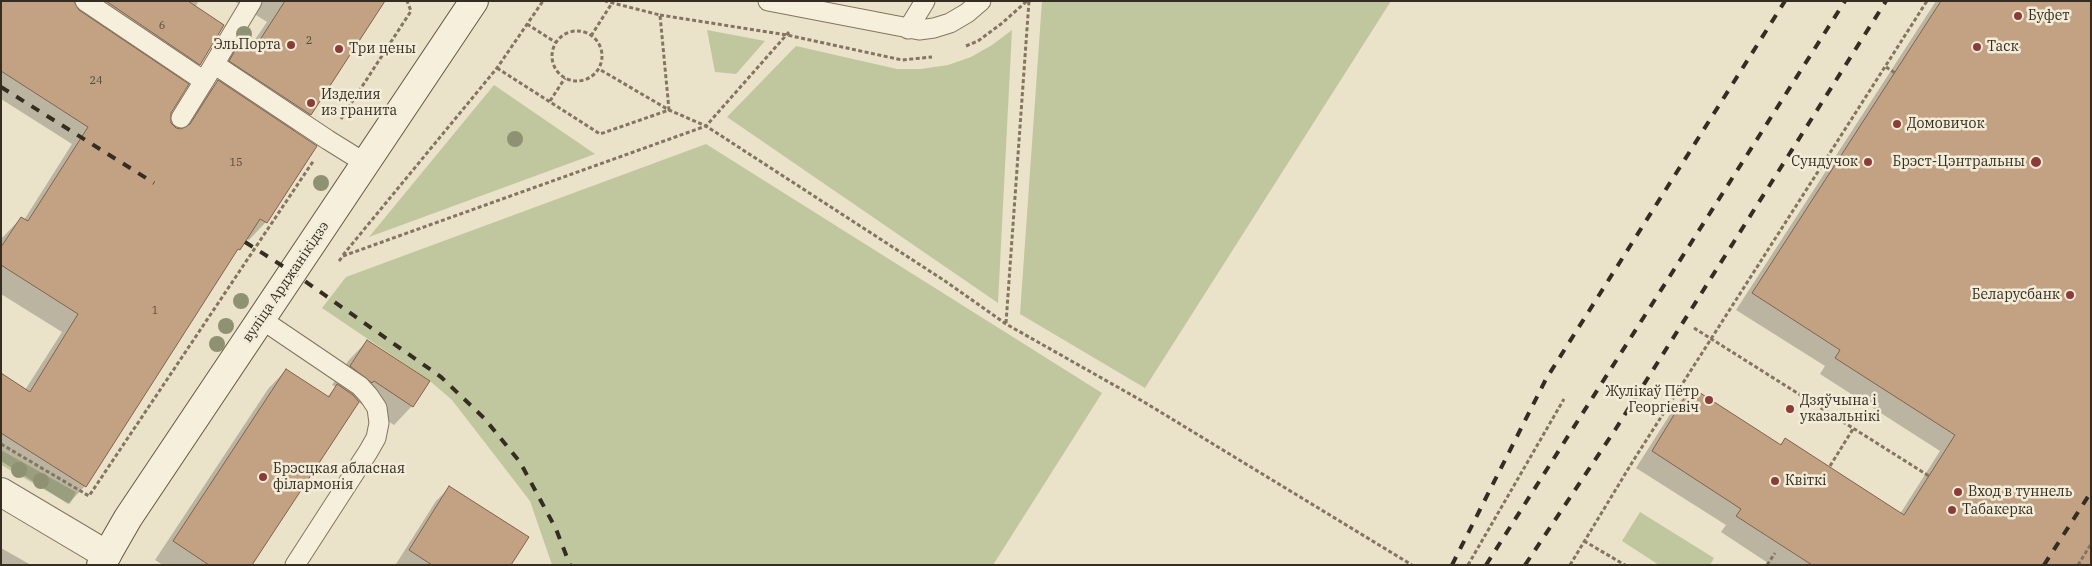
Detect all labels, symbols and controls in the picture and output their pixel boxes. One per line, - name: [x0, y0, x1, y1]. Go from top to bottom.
- place label: Буфет: [2028, 8, 2070, 24]
- marker: Буфет: [2012, 10, 2024, 22]
- house number: 6: [159, 19, 165, 33]
- house number: 2: [306, 34, 312, 48]
- place label: ЭльПорта: [214, 37, 281, 53]
- marker: ЭльПорта: [285, 39, 297, 51]
- place label: Таск: [1987, 39, 2019, 55]
- place label: Три цены: [349, 41, 416, 57]
- marker: Таск: [1971, 41, 1983, 53]
- marker: Три цены: [333, 43, 345, 55]
- house number: 24: [89, 74, 103, 88]
- place label: Изделия из гранита: [321, 87, 397, 120]
- marker: Изделия из гранита: [305, 97, 317, 109]
- place label: Домовичок: [1907, 116, 1985, 132]
- marker: Домовичок: [1891, 118, 1903, 130]
- place label: Сундучок: [1791, 154, 1858, 170]
- place label: Брэст-Цэнтральны: [1892, 154, 2025, 170]
- marker: Брэст-Цэнтральны: [2029, 155, 2043, 169]
- house number: 15: [229, 156, 243, 170]
- marker: Сундучок: [1862, 156, 1874, 168]
- street label: вуліца Арджанікідзэ: [239, 218, 333, 346]
- place label: Беларусбанк: [1972, 287, 2060, 303]
- marker: Беларусбанк: [2064, 289, 2076, 301]
- house number: 1: [152, 304, 158, 318]
- place label: Жулікаў Пётр Георгіевіч: [1605, 384, 1699, 417]
- place label: Дзяўчына і указальнікі: [1800, 393, 1880, 426]
- marker: Жулікаў Пётр Георгіевіч: [1703, 394, 1715, 406]
- marker: Дзяўчына і указальнікі: [1784, 403, 1796, 415]
- place label: Брэсцкая абласная філармонія: [273, 461, 405, 494]
- marker: Брэсцкая абласная філармонія: [257, 471, 269, 483]
- place label: Квіткі: [1785, 473, 1826, 489]
- marker: Квіткі: [1769, 475, 1781, 487]
- place label: Вход в туннель: [1968, 484, 2072, 500]
- marker: Вход в туннель: [1952, 486, 1964, 498]
- place label: Табакерка: [1962, 502, 2033, 518]
- marker: Табакерка: [1946, 504, 1958, 516]

